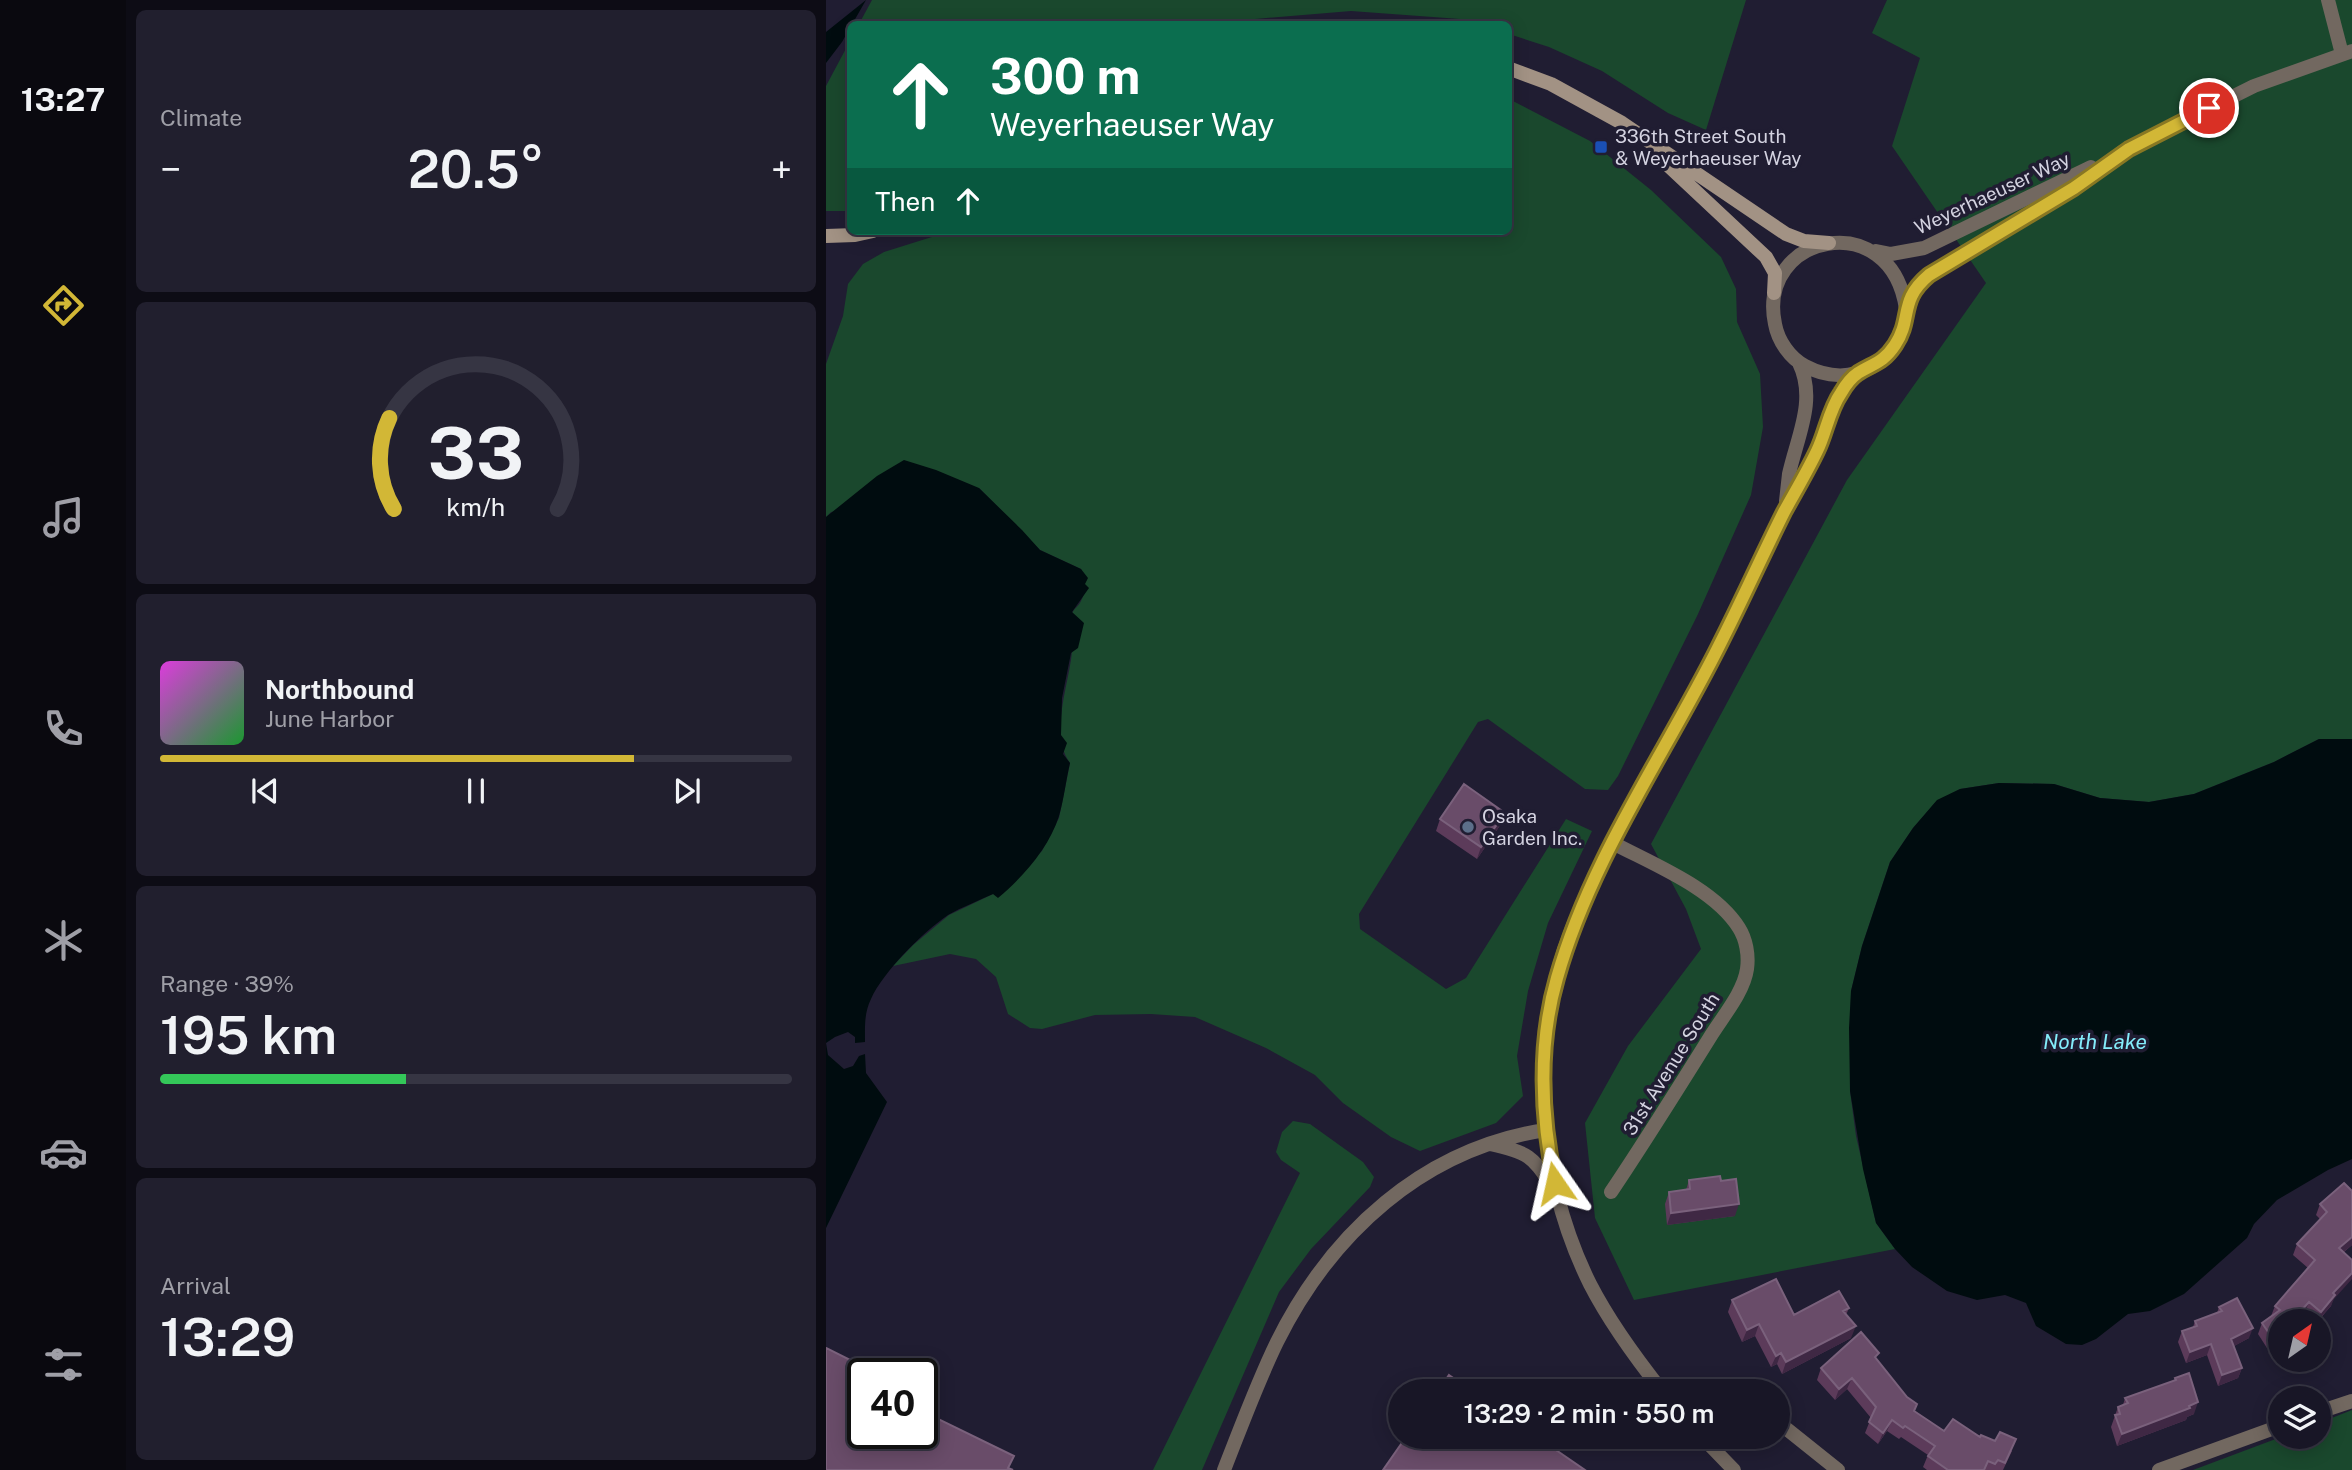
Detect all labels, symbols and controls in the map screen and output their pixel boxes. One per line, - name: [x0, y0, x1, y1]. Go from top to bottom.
- text: 300 m: [990, 47, 1140, 105]
- icon: ahead: [875, 49, 966, 140]
- pin: [2179, 78, 2239, 138]
- text: 13:27: [21, 81, 105, 118]
- icon: arrive: [2190, 89, 2228, 127]
- text: Climate: [160, 104, 242, 131]
- text: Weyerhaeuser Way: [990, 106, 1274, 143]
- place label: 336th Street South & Weyerhaeuser Way: [1615, 125, 1802, 169]
- text: 20.5°: [408, 139, 544, 200]
- marker: 336th Street South & Weyerhaeuser Way: [1593, 139, 1609, 155]
- text: −: [160, 147, 181, 192]
- text: +: [771, 147, 792, 192]
- street label: Weyerhaeuser Way: [1911, 147, 2073, 239]
- icon: ahead: [949, 182, 987, 220]
- text: Then: [875, 186, 935, 217]
- icon: directions: [39, 281, 88, 330]
- text: 33: [428, 410, 524, 495]
- text: km/h: [447, 492, 505, 522]
- icon: music: [39, 493, 88, 542]
- text: Northbound: [265, 674, 414, 705]
- icon: phone: [39, 704, 88, 753]
- text: June Harbor: [265, 705, 394, 732]
- icon: previous: [246, 772, 284, 810]
- icon: pause: [457, 772, 495, 810]
- icon: next: [668, 772, 706, 810]
- place label: Osaka Garden Inc.: [1482, 805, 1582, 849]
- marker: Osaka Garden Inc.: [1460, 819, 1476, 835]
- icon: climate: [39, 916, 88, 965]
- text: Range · 39%: [160, 970, 294, 997]
- street label: 31st Avenue South: [1618, 989, 1724, 1139]
- text: 195 km: [160, 1005, 337, 1066]
- water label: North Lake: [2043, 1029, 2147, 1054]
- icon: car: [39, 1128, 88, 1177]
- position arrow: [1518, 1146, 1592, 1220]
- text: Arrival: [160, 1272, 231, 1299]
- text: 13:29: [160, 1307, 295, 1368]
- north arrow: [2268, 1309, 2331, 1372]
- map controls: [2268, 1309, 2331, 1449]
- icon: filters: [39, 1340, 88, 1389]
- speed limit sign: 40: [847, 1358, 938, 1449]
- button: layers: [2268, 1386, 2331, 1449]
- text: 13:29 · 2 min · 550 m: [1463, 1398, 1715, 1429]

